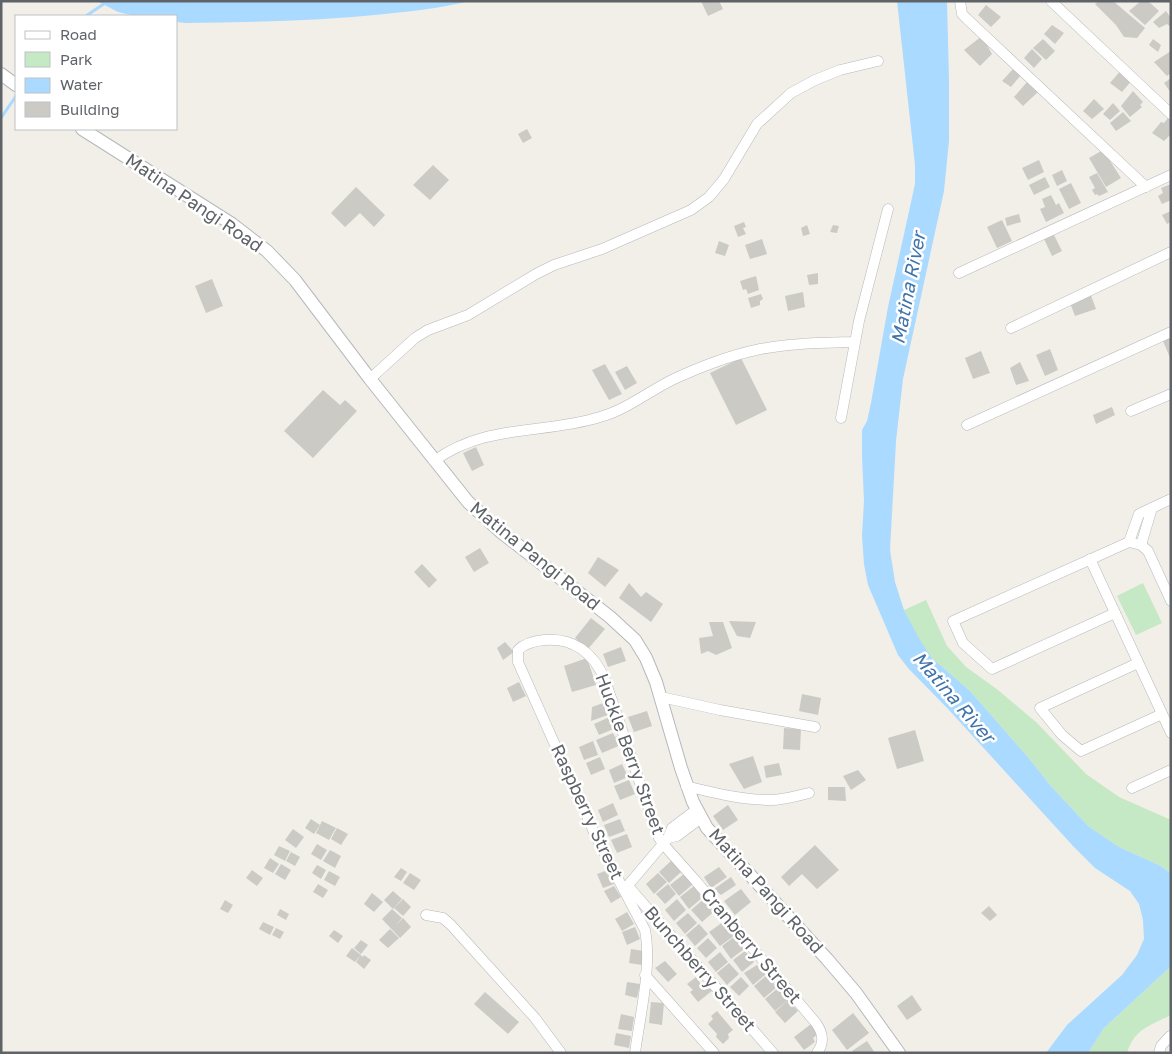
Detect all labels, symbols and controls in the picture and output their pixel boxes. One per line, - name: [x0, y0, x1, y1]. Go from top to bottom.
- legend: [15, 15, 178, 130]
- text: Road: [60, 25, 97, 43]
- text: Park: [60, 50, 93, 68]
- text: Water: [60, 75, 103, 93]
- text: Building: [60, 100, 120, 118]
- street label: Matina Pangi Road: [122, 148, 267, 256]
- water label: Matina River: [885, 227, 930, 346]
- street label: Matina Pangi Road: [466, 496, 605, 614]
- water label: Matina River: [908, 646, 1002, 749]
- street label: Huckle Berry Street: [592, 670, 670, 837]
- street label: Raspberry Street: [547, 740, 629, 883]
- street label: Matina Pangi Road: [705, 823, 829, 957]
- street label: Cranberry Street: [697, 883, 807, 1008]
- street label: Bunchberry Street: [640, 901, 761, 1036]

